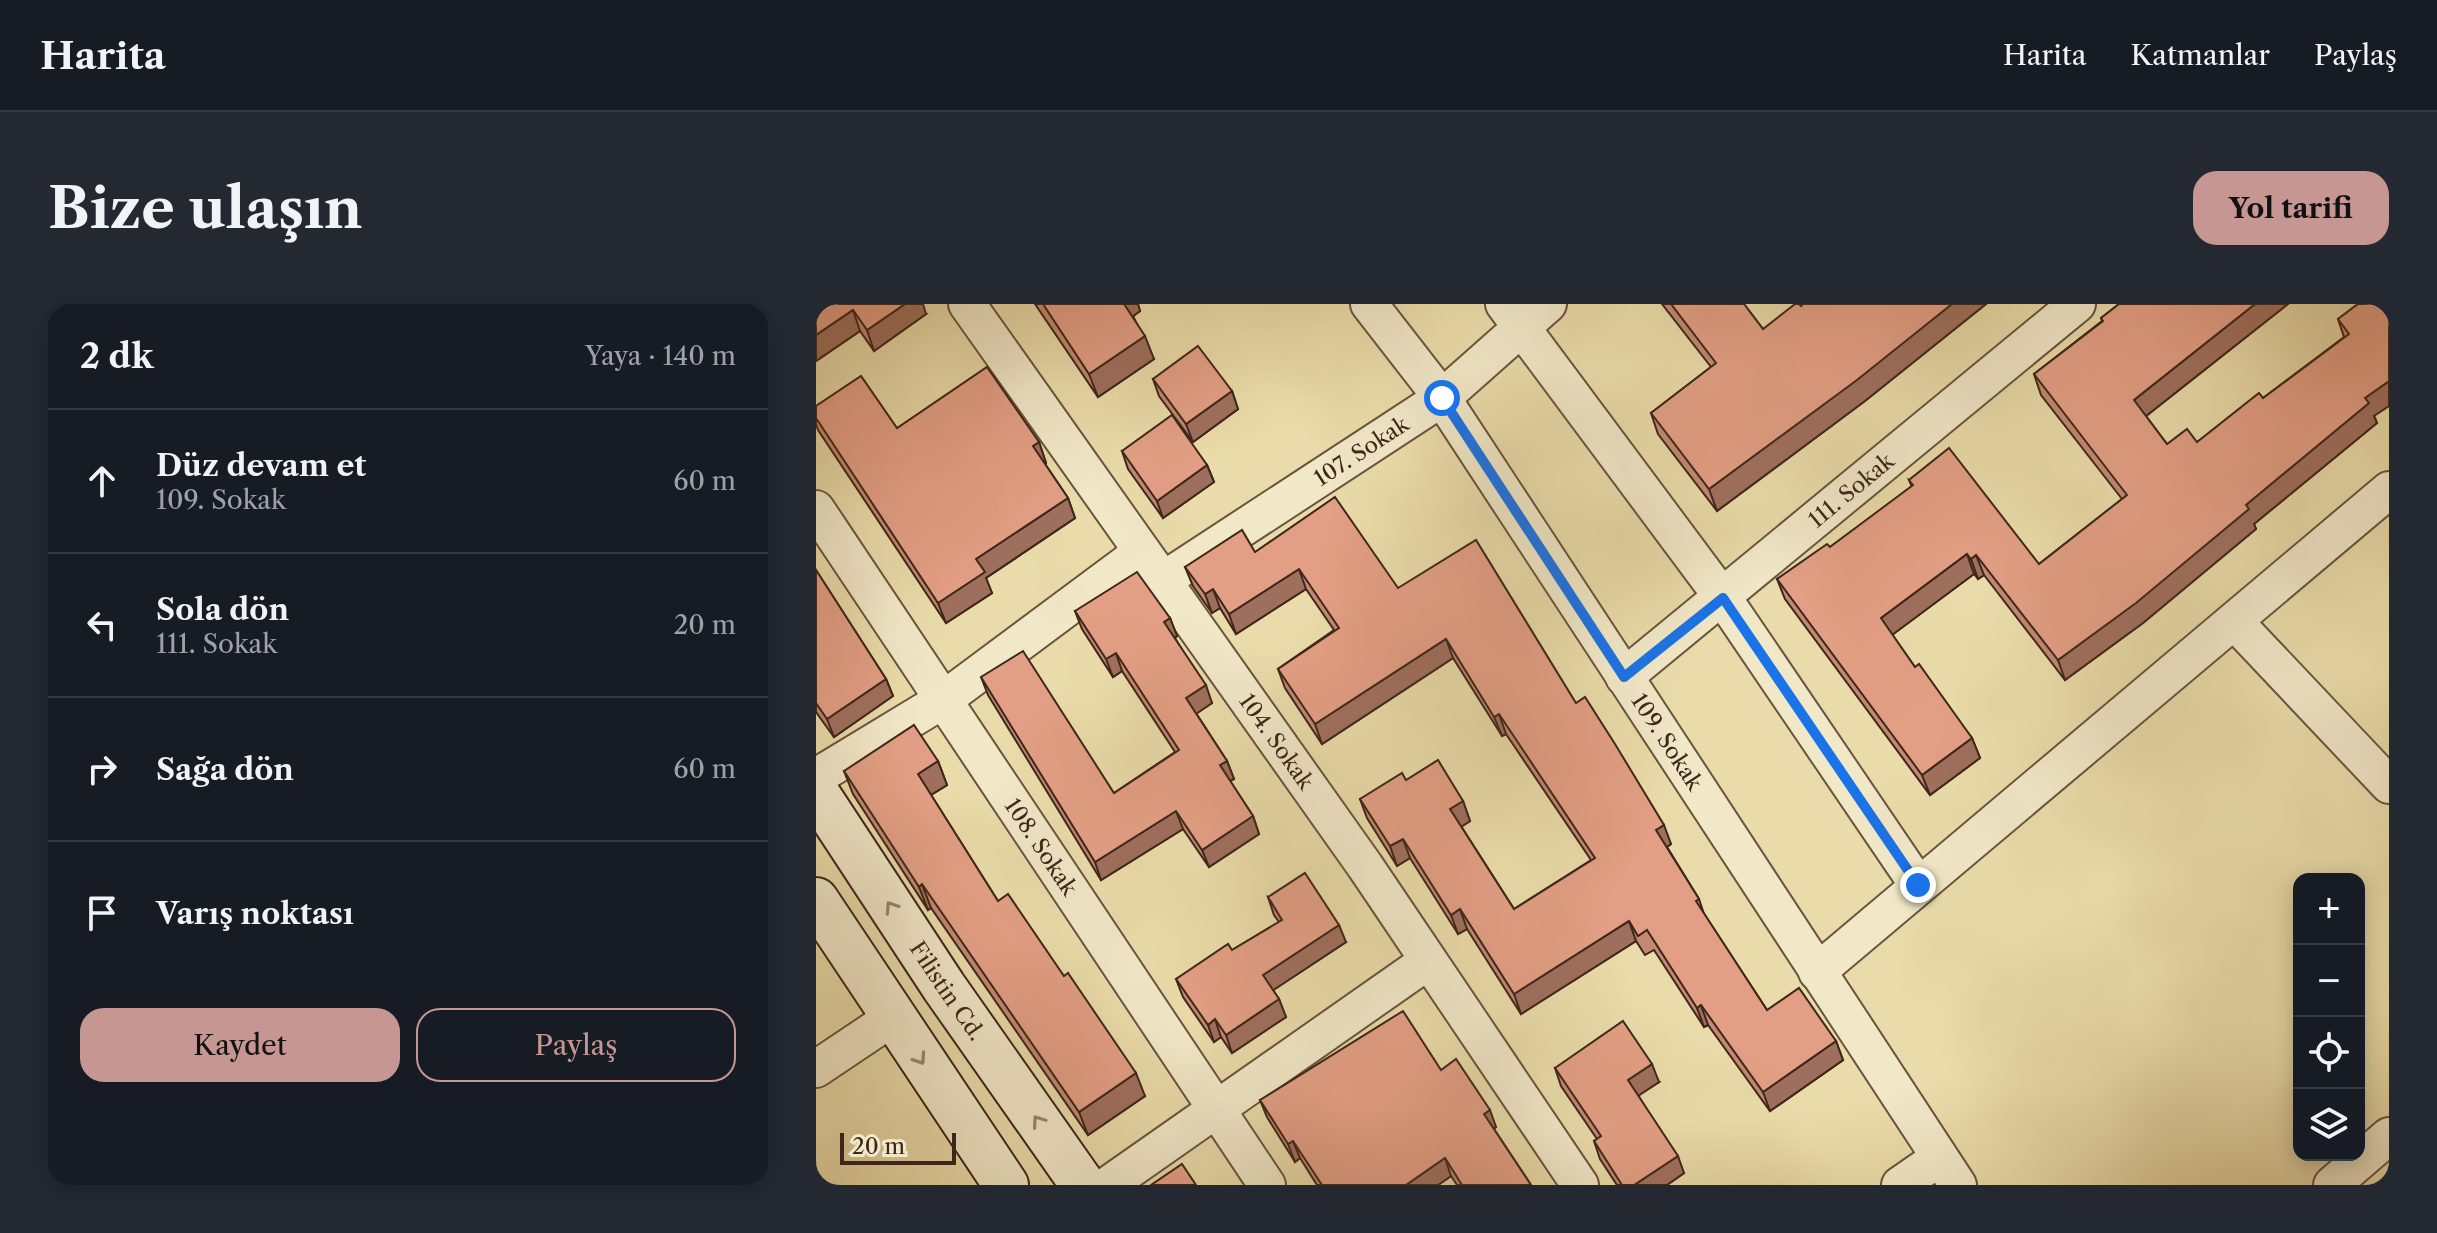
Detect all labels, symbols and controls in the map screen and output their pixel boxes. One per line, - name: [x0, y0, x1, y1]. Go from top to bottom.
- text: Harita: [40, 32, 166, 79]
- text: Harita: [2003, 38, 2086, 72]
- text: Katmanlar: [2130, 38, 2270, 72]
- text: Paylaş: [2314, 38, 2397, 72]
- button: Yol tarifi: [2193, 171, 2389, 245]
- text: Bize ulaşın: [48, 174, 362, 243]
- text: 2 dk: [80, 335, 154, 377]
- text: Yaya · 140 m: [585, 340, 736, 372]
- route start: [1424, 380, 1460, 416]
- street label: 107. Sokak: [1309, 409, 1415, 492]
- street label: 111. Sokak: [1803, 446, 1900, 533]
- text: Düz devam et: [156, 447, 366, 484]
- icon: ahead: [80, 459, 124, 503]
- text: 60 m: [673, 465, 736, 497]
- text: 109. Sokak: [156, 484, 286, 516]
- text: Sola dön: [156, 591, 289, 628]
- icon: left: [80, 603, 124, 647]
- text: 20 m: [673, 609, 736, 641]
- text: 111. Sokak: [156, 628, 277, 660]
- street label: 104. Sokak: [1234, 688, 1321, 795]
- street label: 109. Sokak: [1626, 688, 1709, 796]
- icon: right: [80, 747, 124, 791]
- text: Sağa dön: [156, 751, 294, 788]
- text: 60 m: [673, 753, 736, 785]
- street label: 108. Sokak: [999, 793, 1084, 902]
- route end: [1900, 867, 1936, 903]
- map controls: [2293, 873, 2365, 1161]
- button: +: [2293, 873, 2365, 945]
- icon: arrive: [80, 891, 124, 935]
- text: Varış noktası: [156, 895, 354, 932]
- one-way arrow: [886, 901, 901, 915]
- street label: Filistin Cd.: [904, 936, 991, 1045]
- button: −: [2293, 945, 2365, 1017]
- button: Kaydet: [80, 1008, 400, 1082]
- button: Paylaş: [416, 1008, 736, 1082]
- button: locate: [2293, 1017, 2365, 1089]
- one-way arrow: [910, 1050, 925, 1064]
- button: layers: [2293, 1089, 2365, 1161]
- one-way arrow: [1033, 1116, 1048, 1130]
- scale bar: [840, 1129, 956, 1165]
- text: 20 m: [852, 1133, 905, 1160]

